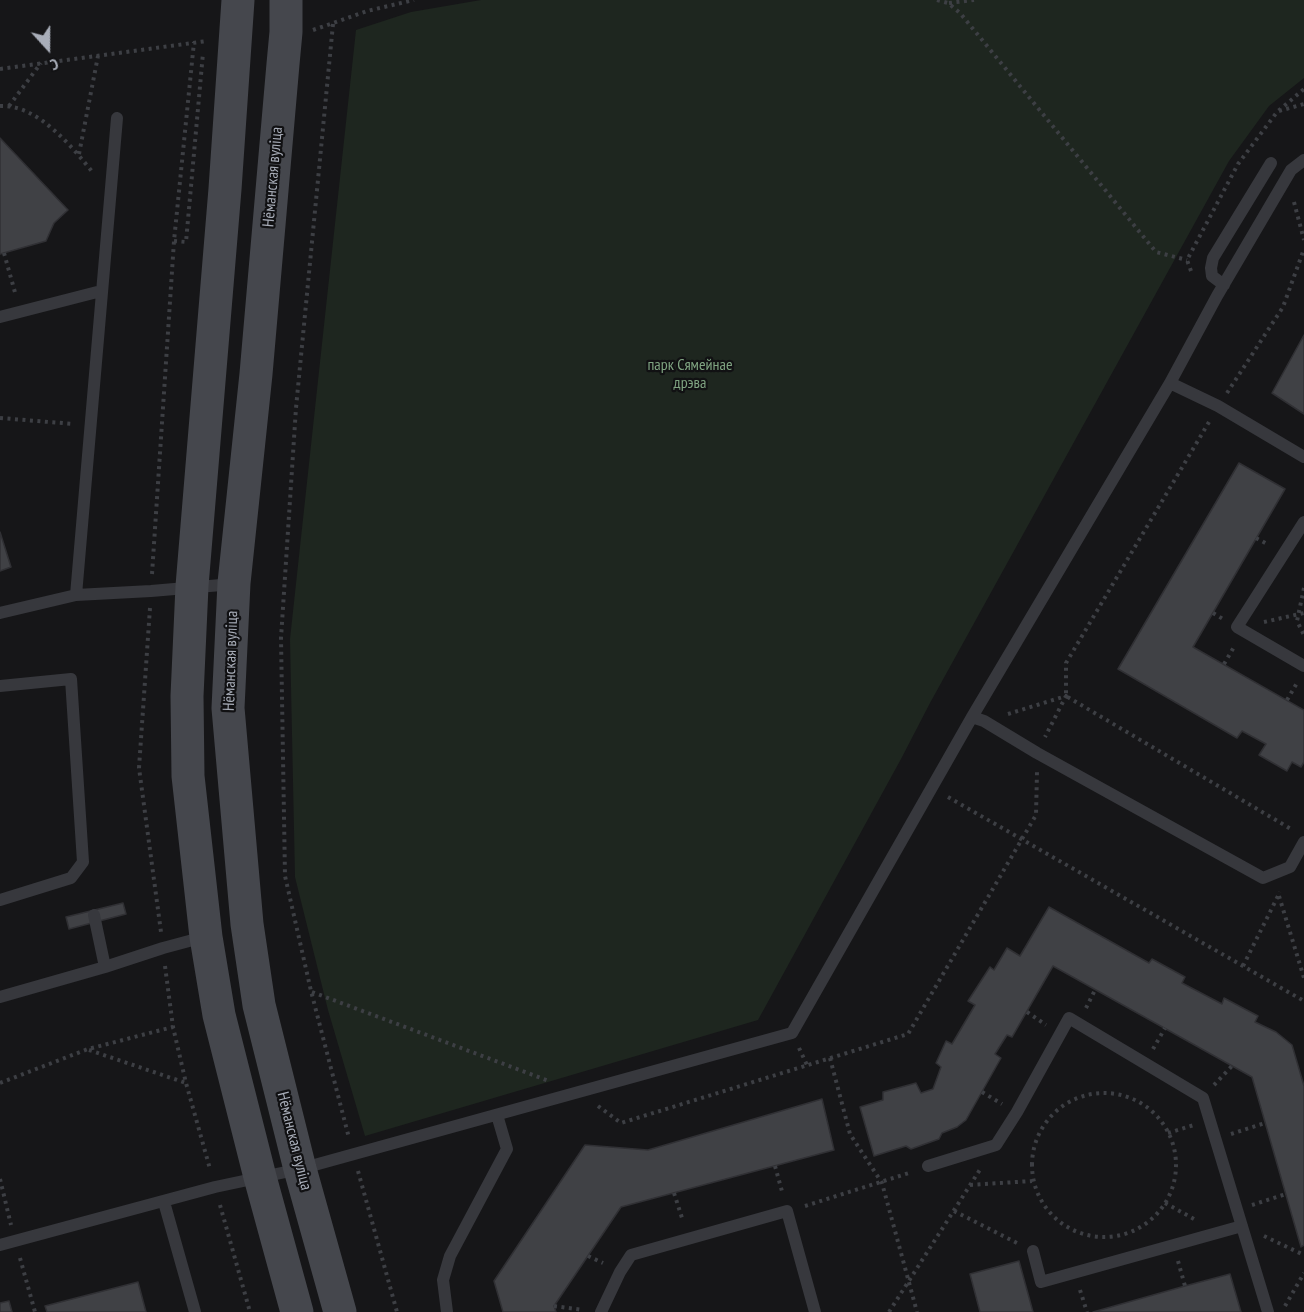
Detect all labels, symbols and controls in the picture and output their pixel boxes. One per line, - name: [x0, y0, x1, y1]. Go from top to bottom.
- north arrow: [18, 18, 78, 78]
- text: С: [47, 54, 61, 75]
- street label: Нёманская вуліца: [259, 126, 287, 228]
- park label: парк Сямейнае дрэва: [647, 355, 733, 393]
- street label: Нёманская вуліца: [220, 610, 242, 712]
- street label: Нёманская вуліца: [273, 1090, 315, 1192]

